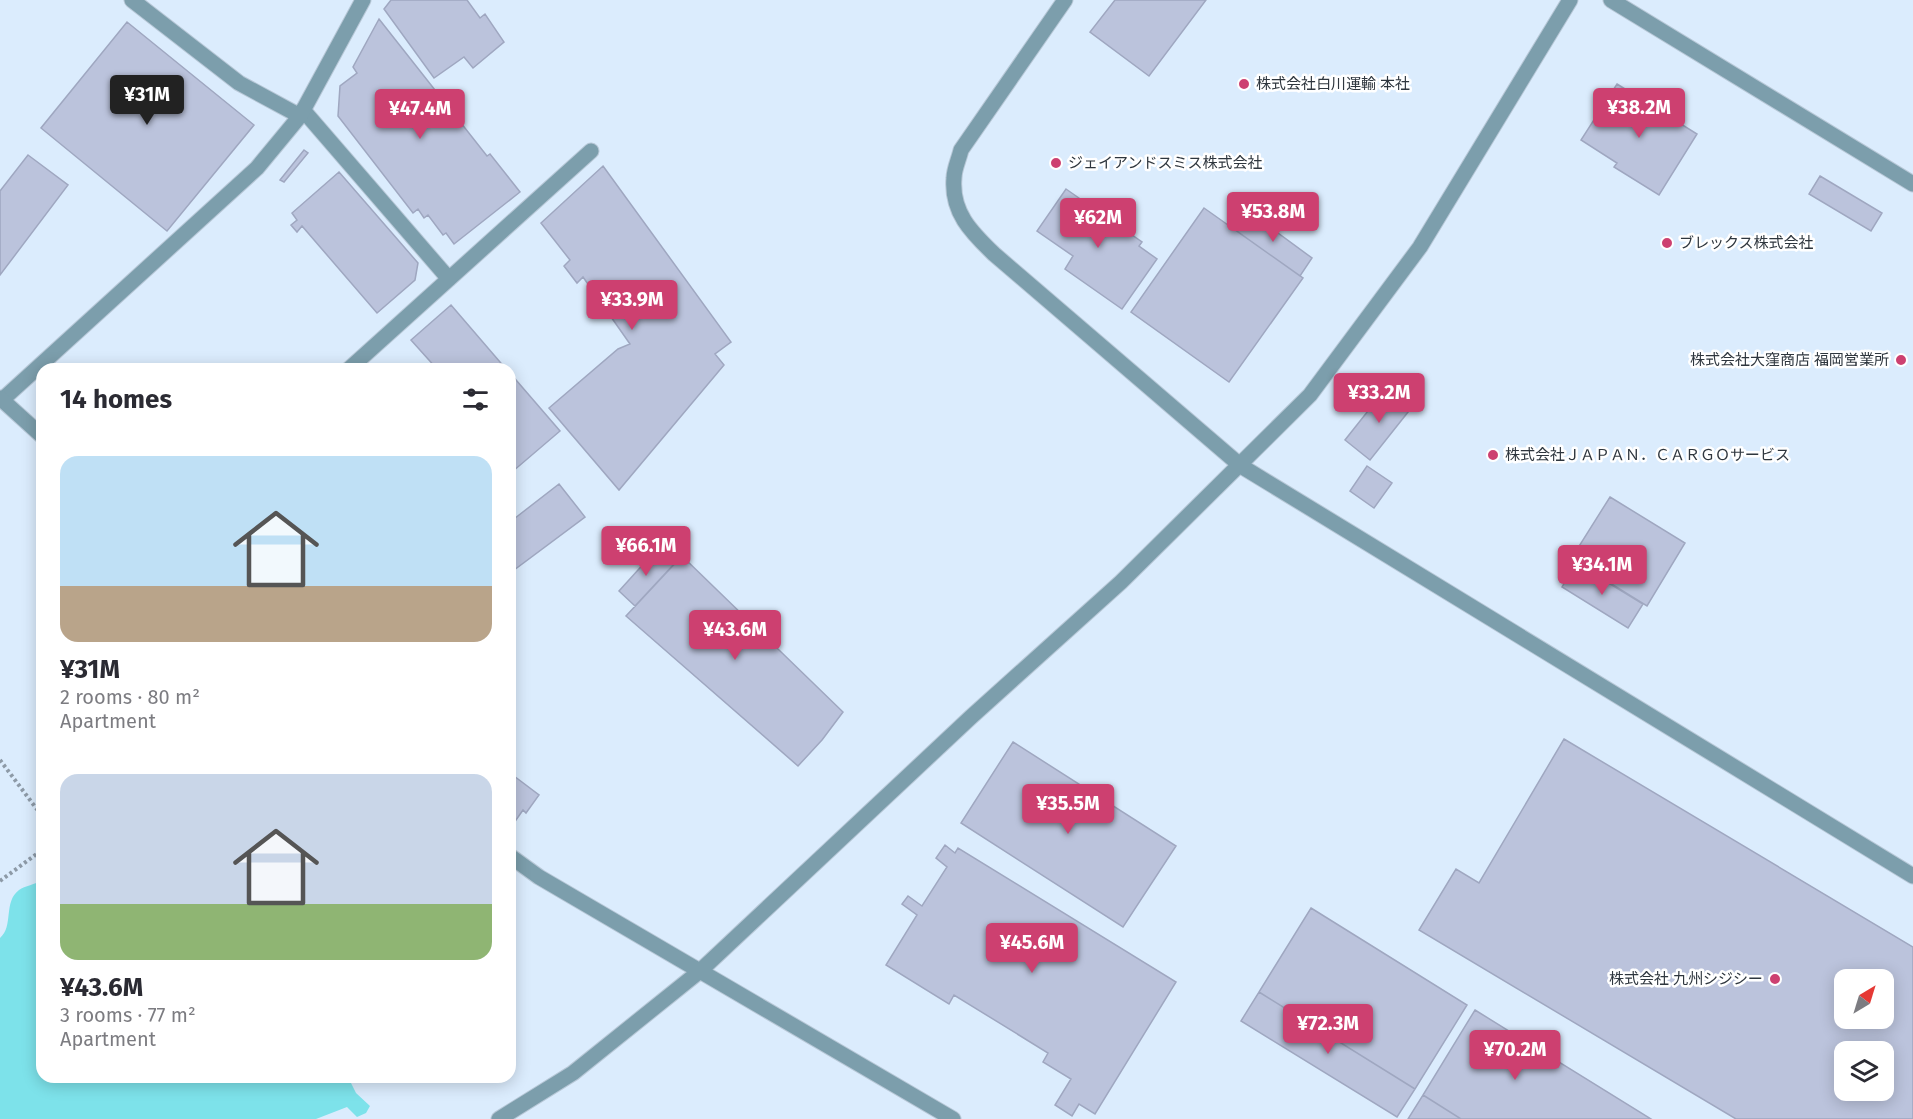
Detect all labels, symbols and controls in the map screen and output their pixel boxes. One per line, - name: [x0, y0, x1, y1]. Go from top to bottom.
- pin: ¥31M: [111, 75, 183, 126]
- place label: 株式会社白川運輸 本社: [1256, 75, 1410, 93]
- marker: 株式会社白川運輸 本社: [1237, 77, 1251, 91]
- text: ¥31M: [124, 82, 170, 106]
- pin: ¥38.2M: [1590, 88, 1688, 139]
- pin: ¥47.4M: [371, 89, 469, 140]
- text: ¥38.2M: [1607, 95, 1671, 119]
- text: ¥47.4M: [389, 96, 451, 120]
- place label: ジェイアンドスミス株式会社: [1068, 154, 1262, 172]
- marker: ジェイアンドスミス株式会社: [1049, 156, 1063, 170]
- pin: ¥53.8M: [1224, 192, 1322, 243]
- pin: ¥62M: [1062, 198, 1134, 249]
- text: ¥53.8M: [1241, 199, 1305, 223]
- text: ¥62M: [1074, 205, 1122, 229]
- place label: ブレックス株式会社: [1679, 234, 1814, 252]
- marker: ブレックス株式会社: [1660, 236, 1674, 250]
- pin: ¥33.9M: [583, 280, 681, 331]
- text: ¥33.9M: [600, 287, 664, 311]
- place label: 株式会社大窪商店 福岡営業所: [1690, 351, 1889, 369]
- marker: 株式会社大窪商店 福岡営業所: [1894, 353, 1908, 367]
- pin: ¥33.2M: [1330, 373, 1428, 424]
- text: ¥33.2M: [1348, 380, 1410, 404]
- icon: filters: [459, 383, 492, 416]
- text: 14 homes: [60, 384, 172, 415]
- place label: 株式会社ＪＡＰＡＮ．ＣＡＲＧＯサービス: [1505, 446, 1790, 464]
- marker: 株式会社ＪＡＰＡＮ．ＣＡＲＧＯサービス: [1486, 448, 1500, 462]
- icon: home: [222, 495, 330, 603]
- pin: ¥66.1M: [597, 526, 695, 577]
- text: ¥66.1M: [615, 533, 677, 557]
- pin: ¥34.1M: [1553, 545, 1651, 596]
- text: ¥34.1M: [1572, 552, 1632, 576]
- pin: ¥43.6M: [686, 610, 784, 661]
- text: ¥43.6M: [703, 617, 767, 641]
- text: ¥31M: [60, 654, 120, 685]
- text: 2 rooms · 80 m²: [60, 685, 200, 709]
- text: Apartment: [60, 709, 156, 733]
- pin: ¥35.5M: [1019, 784, 1117, 835]
- text: ¥35.5M: [1036, 791, 1100, 815]
- icon: home: [222, 813, 330, 921]
- pin: ¥45.6M: [983, 923, 1081, 974]
- text: ¥45.6M: [1000, 930, 1064, 954]
- north arrow: [1834, 969, 1894, 1029]
- map controls: [1834, 969, 1894, 1101]
- place label: 株式会社 九州シジシー: [1609, 970, 1763, 988]
- text: ¥43.6M: [60, 972, 143, 1003]
- marker: 株式会社 九州シジシー: [1768, 972, 1782, 986]
- text: 3 rooms · 77 m²: [60, 1003, 196, 1027]
- pin: ¥72.3M: [1279, 1004, 1377, 1055]
- text: ¥72.3M: [1297, 1011, 1359, 1035]
- text: Apartment: [60, 1027, 156, 1051]
- pin: ¥70.2M: [1466, 1030, 1564, 1081]
- text: ¥70.2M: [1483, 1037, 1547, 1061]
- button: layers: [1834, 1041, 1894, 1101]

